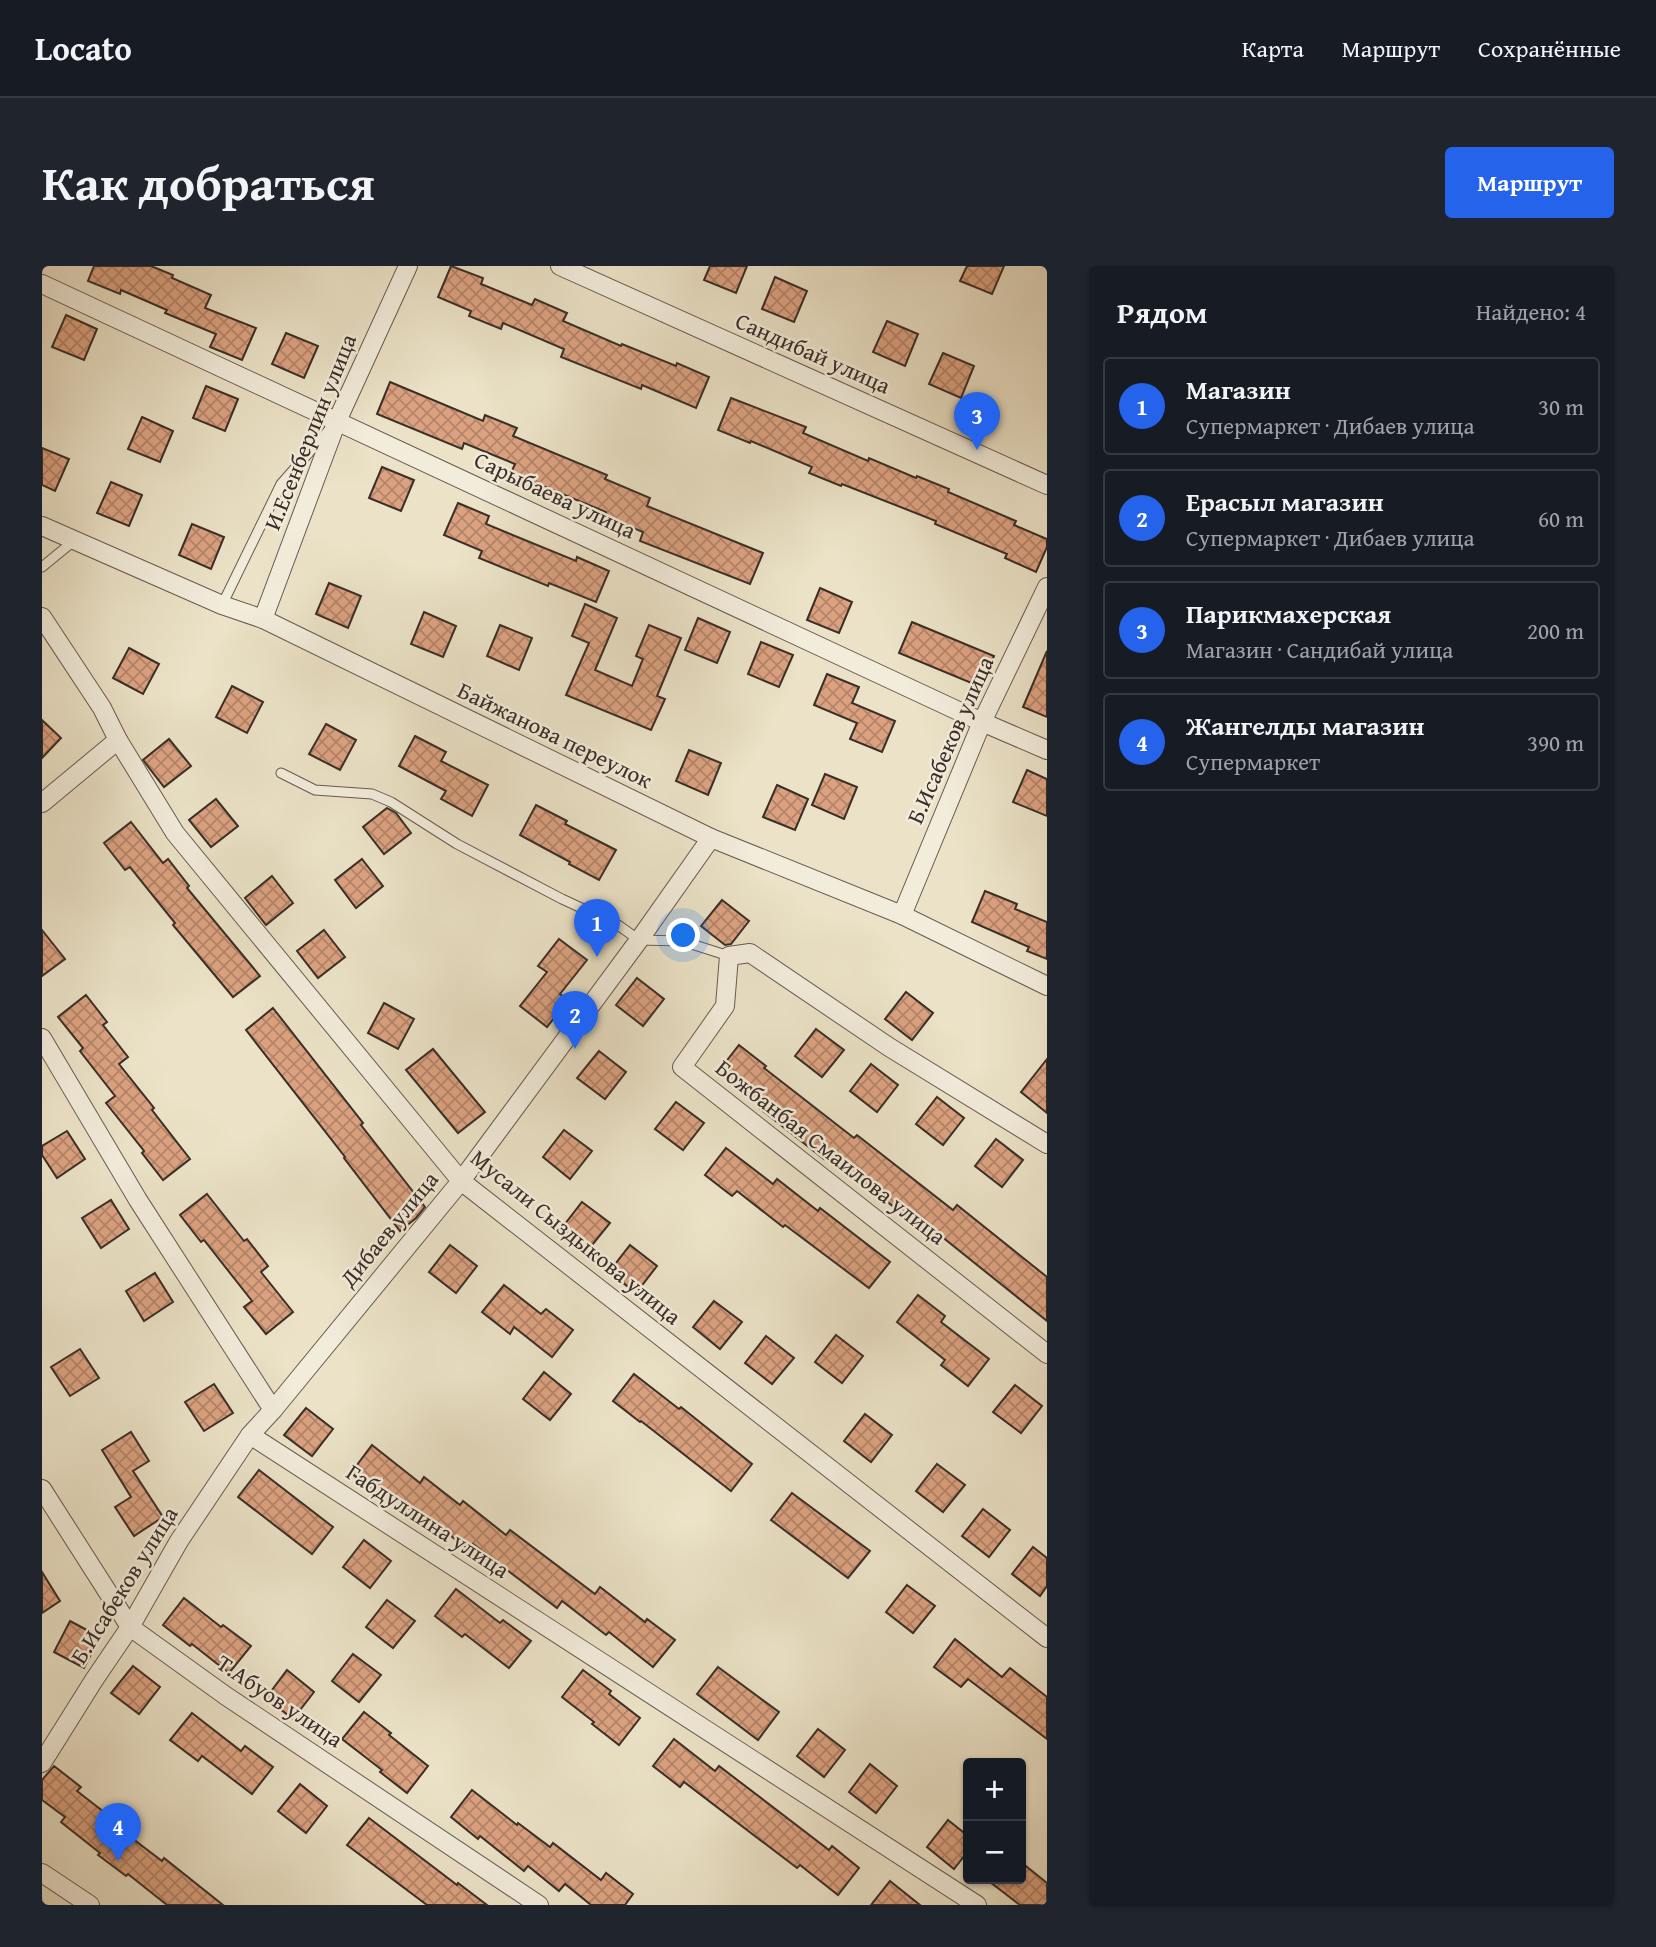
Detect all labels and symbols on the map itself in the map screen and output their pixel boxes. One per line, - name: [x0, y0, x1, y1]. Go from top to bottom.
- street label: Сандибай улица: [730, 304, 896, 402]
- street label: И.Есенберлин улица: [255, 329, 364, 535]
- pin: 3: [954, 392, 1000, 450]
- street label: Сарыбаева улица: [469, 443, 641, 546]
- street label: Б.Исабеков улица: [898, 651, 1001, 829]
- street label: Байжанова переулок: [452, 673, 658, 796]
- pin: 1: [574, 899, 620, 957]
- your location: [666, 918, 700, 952]
- pin: 2: [552, 991, 598, 1049]
- street label: Божбанбая Смаилова улица: [709, 1051, 954, 1252]
- street label: Мусали Сыздыкова улица: [464, 1141, 689, 1332]
- street label: Дибаев улица: [331, 1164, 446, 1294]
- street label: Габдуллина улица: [340, 1455, 516, 1586]
- street label: Б.Исабеков улица: [62, 1500, 185, 1670]
- street label: Т.Абуов улица: [211, 1646, 350, 1755]
- pin: 4: [95, 1803, 141, 1861]

